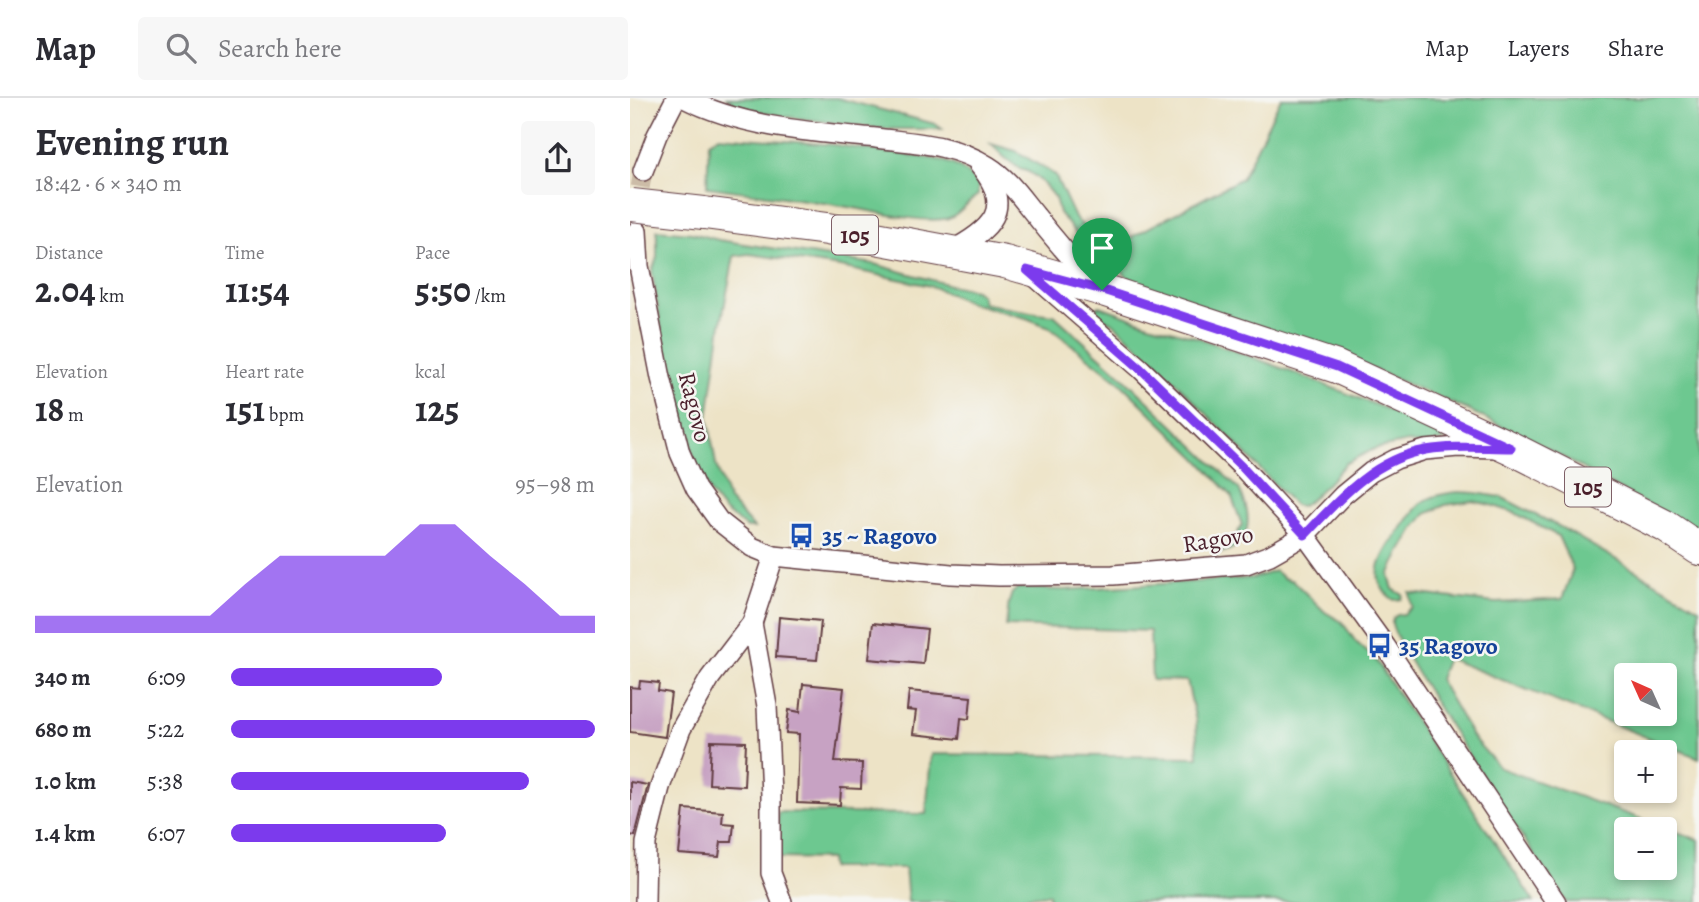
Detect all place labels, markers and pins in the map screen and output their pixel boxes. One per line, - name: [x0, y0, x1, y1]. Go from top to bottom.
- pin: [1072, 218, 1132, 290]
- place label: 35 ~ Ragovo: [822, 520, 937, 552]
- bus stop icon: 35 ~ Ragovo: [788, 522, 816, 550]
- place label: 35 Ragovo: [1399, 630, 1498, 662]
- bus stop icon: 35 Ragovo: [1365, 632, 1393, 660]

